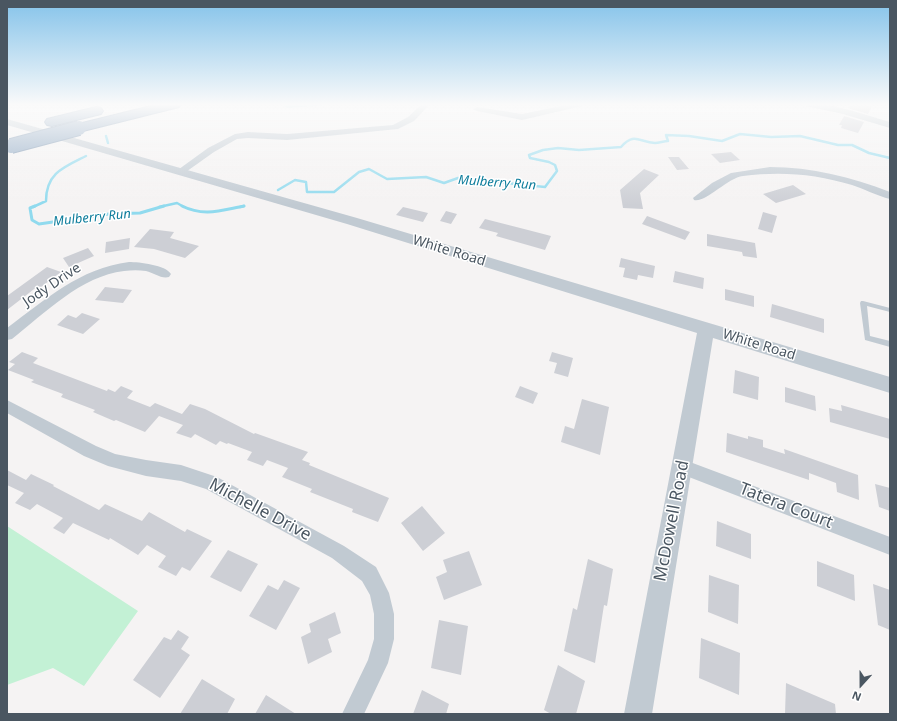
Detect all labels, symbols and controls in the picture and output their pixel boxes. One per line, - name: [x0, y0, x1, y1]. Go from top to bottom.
- water label: Mulberry Run: [457, 172, 537, 194]
- water label: Mulberry Run: [52, 206, 132, 230]
- street label: White Road: [410, 232, 488, 270]
- street label: Jody Drive: [20, 259, 84, 311]
- street label: White Road: [720, 326, 798, 364]
- street label: McDowell Road: [650, 459, 694, 583]
- street label: Michelle Drive: [205, 474, 315, 546]
- street label: Tatera Court: [736, 479, 836, 533]
- north arrow: [841, 665, 881, 705]
- text: N: [850, 688, 863, 705]

